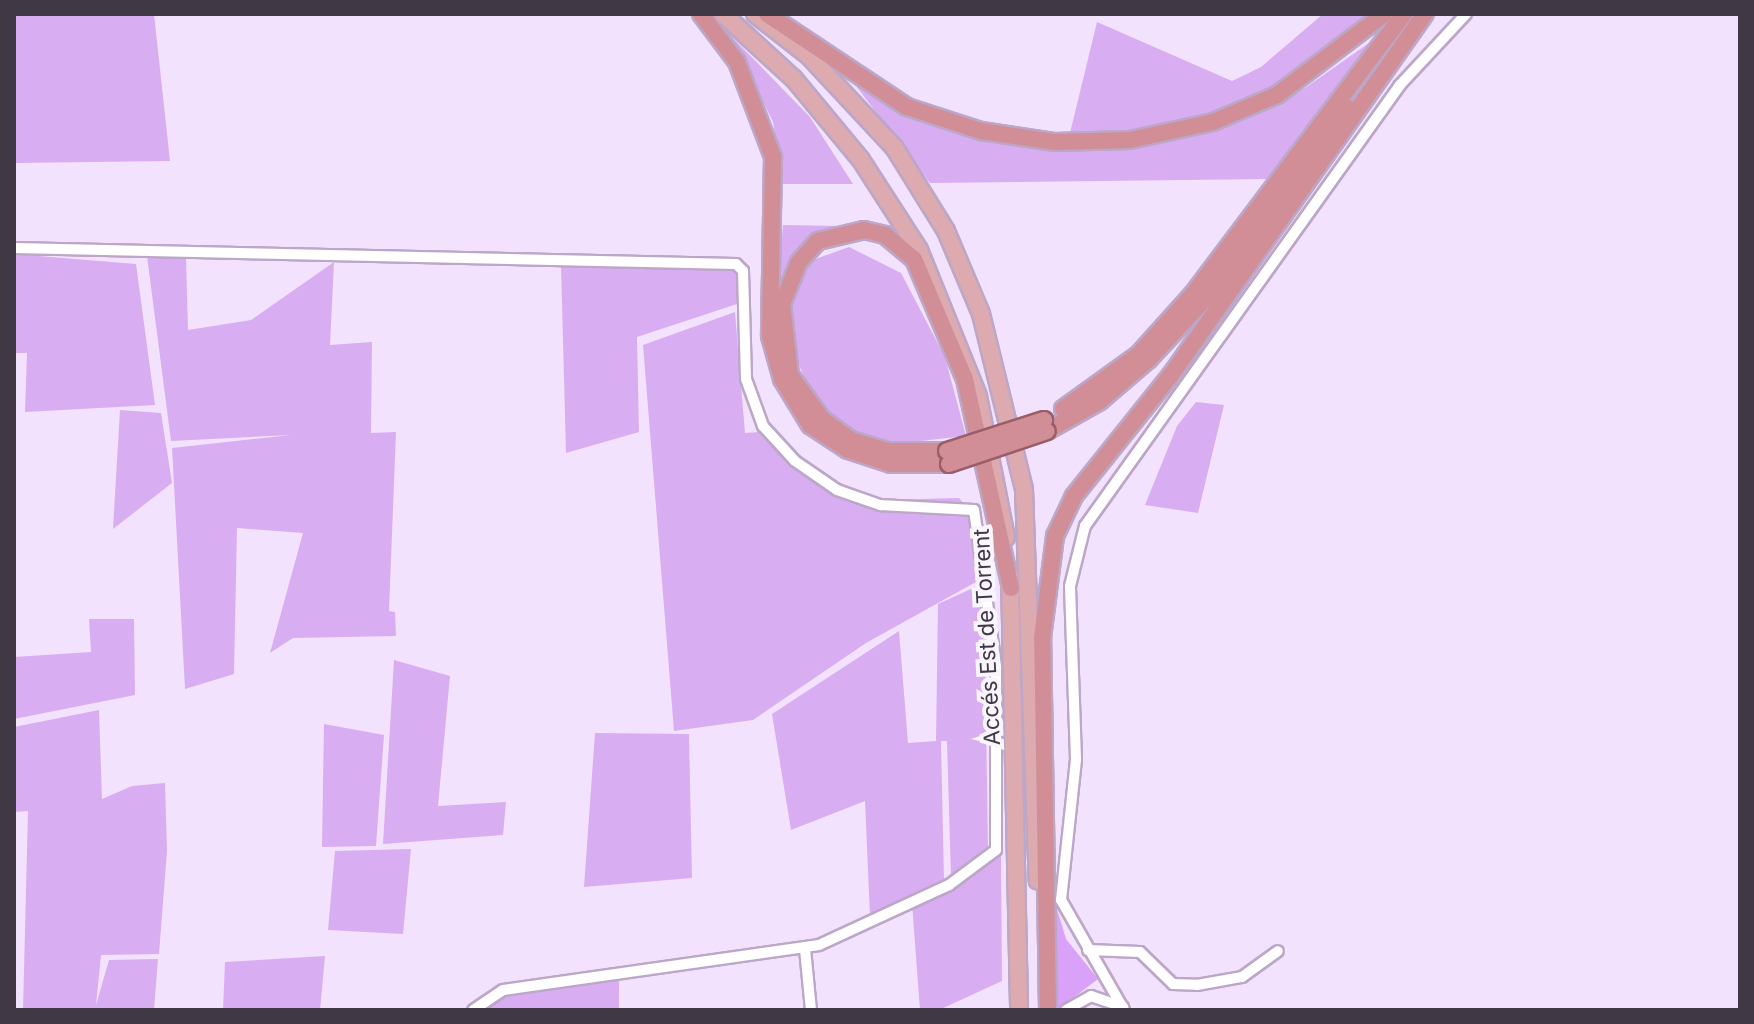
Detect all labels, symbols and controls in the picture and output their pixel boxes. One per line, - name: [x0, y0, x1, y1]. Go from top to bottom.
- street label: Accés Est de Torrent: [968, 528, 1006, 746]

